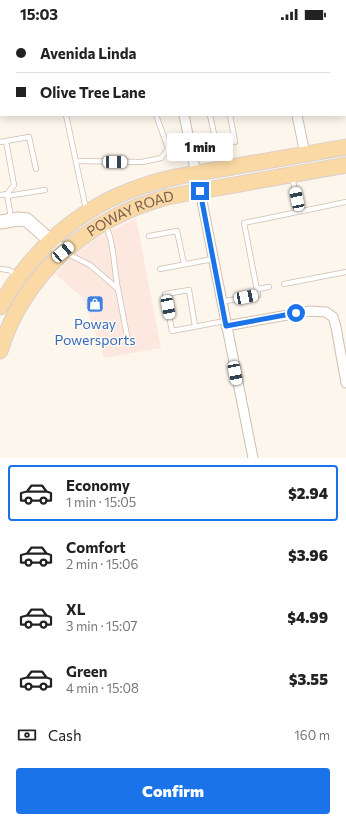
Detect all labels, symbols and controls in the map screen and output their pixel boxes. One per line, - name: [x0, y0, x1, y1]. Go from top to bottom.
- text: 15:03: [20, 5, 58, 23]
- text: Avenida Linda: [40, 44, 136, 62]
- text: Olive Tree Lane: [40, 83, 146, 101]
- callout: 1 min: [167, 133, 233, 161]
- text: 1 min: [184, 139, 216, 155]
- car: [103, 156, 127, 168]
- route end: [191, 182, 209, 200]
- car: [289, 186, 305, 212]
- street label: POWAY ROAD: [83, 187, 175, 240]
- car: [50, 240, 76, 264]
- car: [233, 289, 259, 305]
- shop icon: Poway Powersports: [85, 294, 105, 314]
- car: [160, 294, 176, 320]
- route start: [287, 304, 305, 322]
- place label: Poway Powersports: [54, 315, 136, 348]
- car: [227, 360, 243, 386]
- icon: car: [18, 475, 54, 511]
- text: Economy: [66, 476, 130, 494]
- text: $2.94: [288, 484, 328, 502]
- text: 1 min · 15:05: [66, 494, 136, 510]
- icon: car: [18, 537, 54, 573]
- text: Comfort: [66, 538, 126, 556]
- text: $3.96: [288, 546, 328, 564]
- text: 2 min · 15:06: [66, 556, 138, 572]
- icon: car: [18, 599, 54, 635]
- text: XL: [66, 600, 85, 618]
- text: $4.99: [287, 608, 328, 626]
- text: 3 min · 15:07: [66, 618, 137, 634]
- icon: car: [18, 661, 54, 697]
- text: Green: [66, 662, 107, 680]
- text: $3.55: [289, 670, 328, 688]
- text: 4 min · 15:08: [66, 680, 139, 696]
- icon: cash: [16, 724, 38, 746]
- text: Cash: [48, 726, 82, 744]
- text: 160 m: [294, 727, 330, 743]
- button: Confirm: [16, 768, 330, 814]

